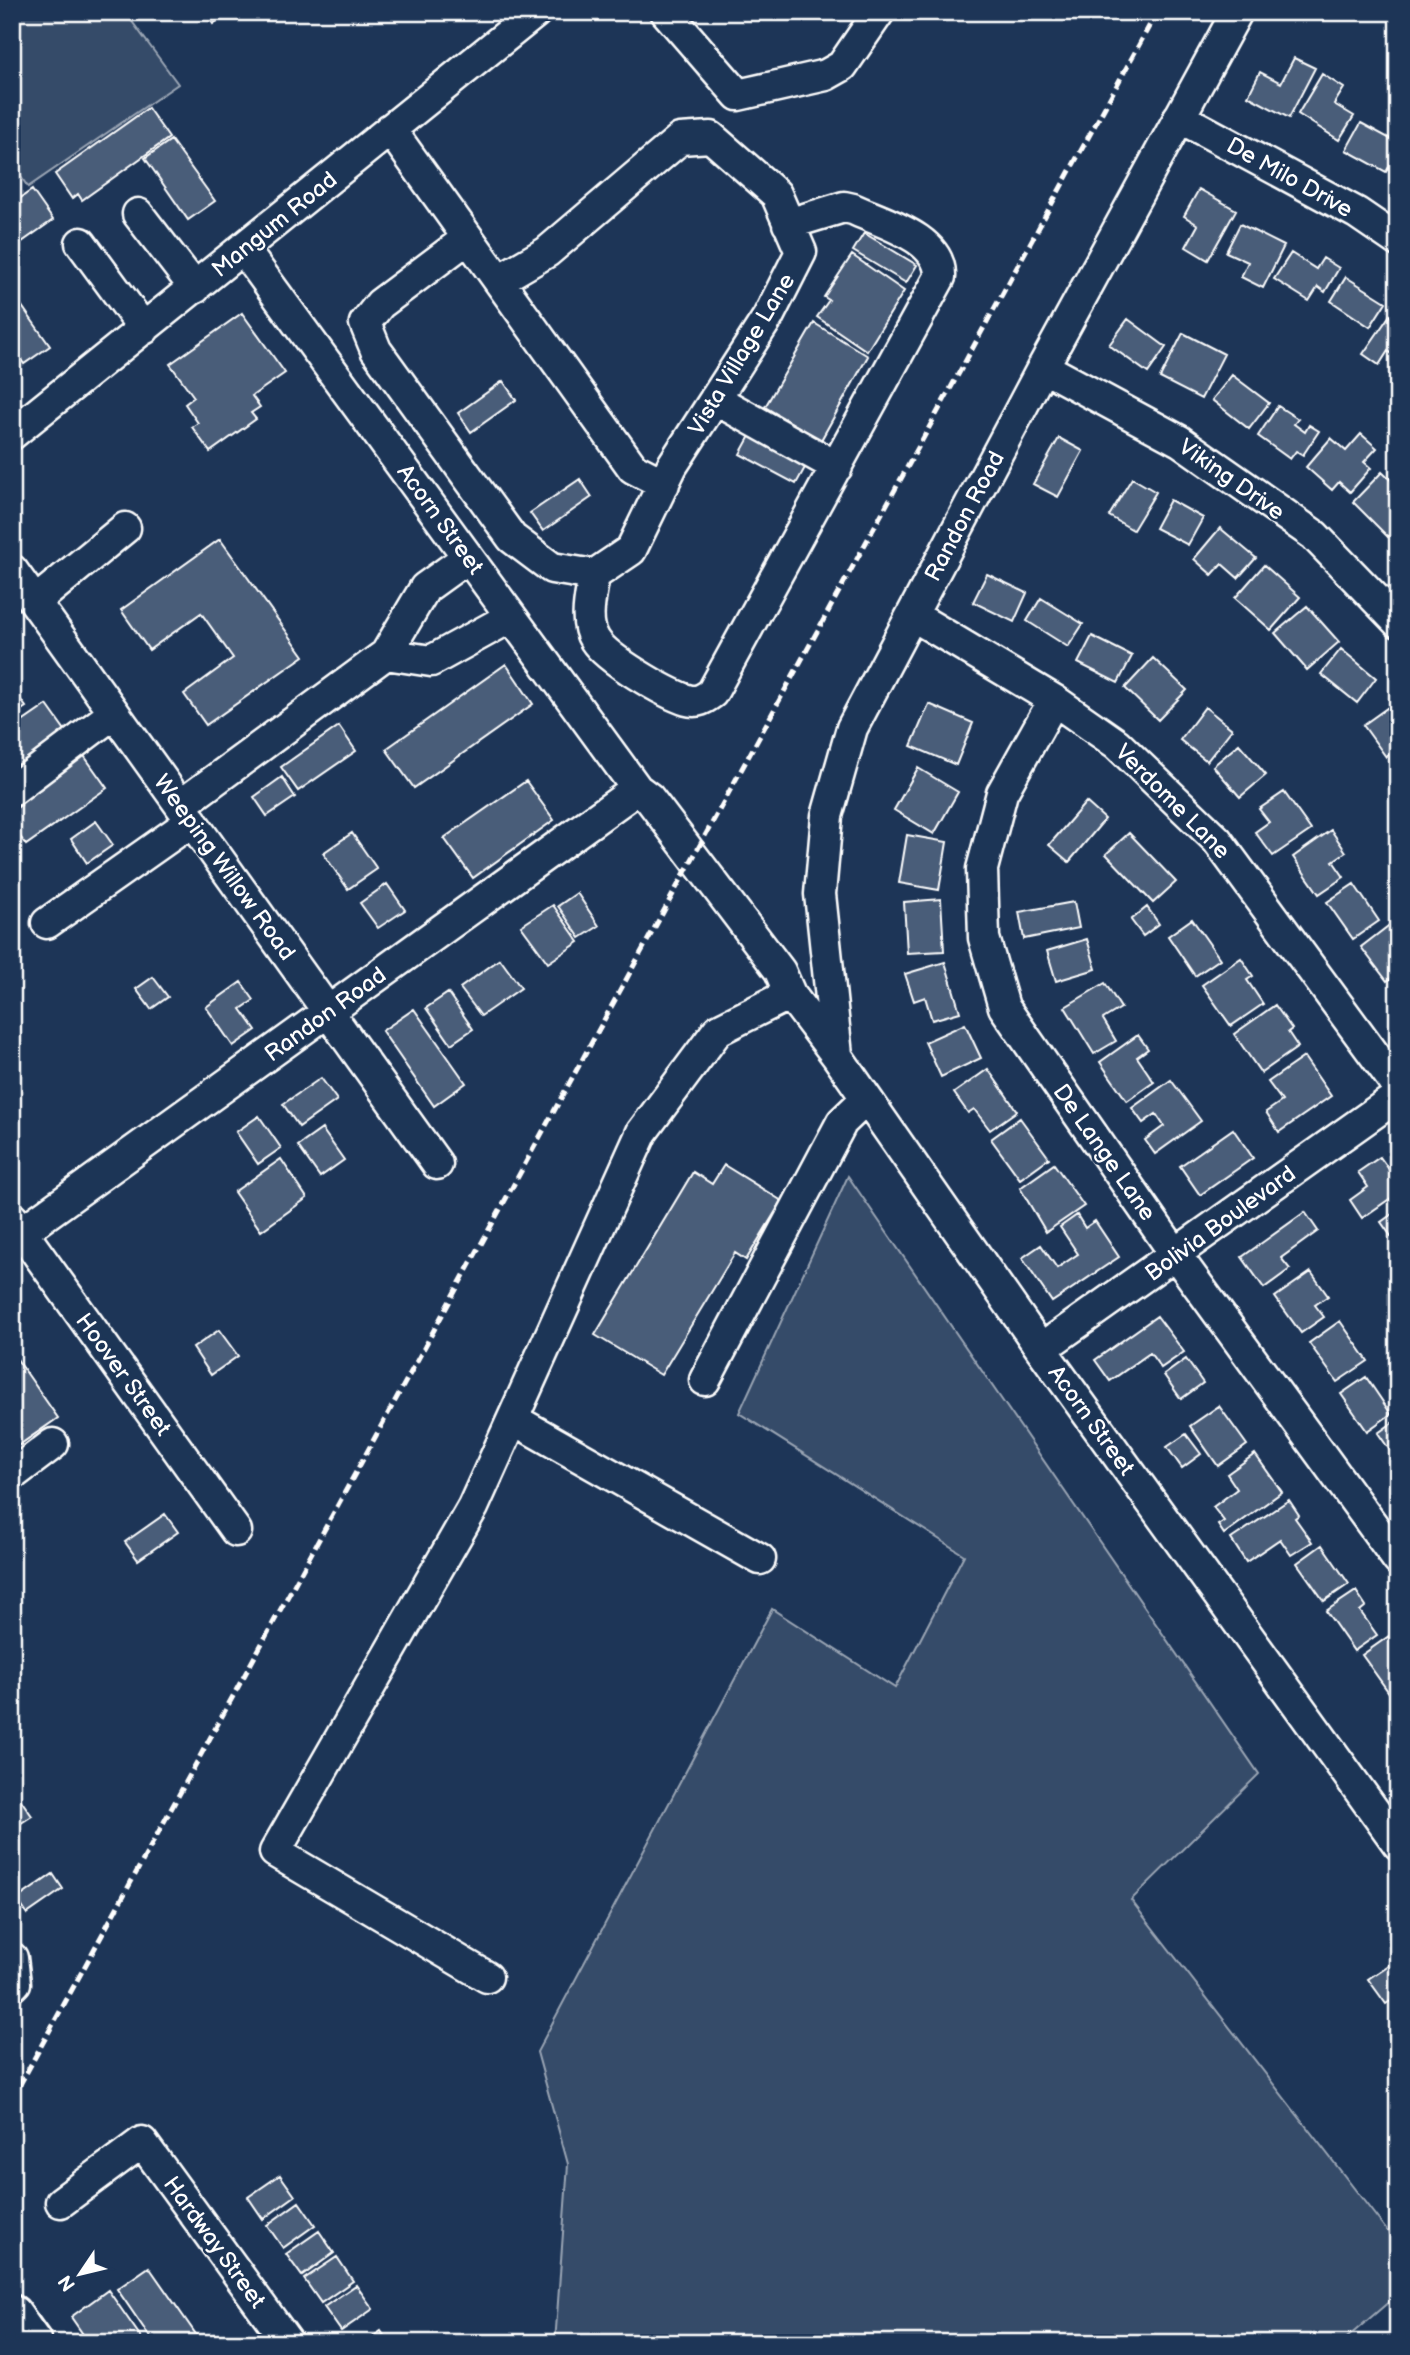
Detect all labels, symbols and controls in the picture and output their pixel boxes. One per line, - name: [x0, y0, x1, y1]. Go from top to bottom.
- street label: De Milo Drive: [1222, 132, 1357, 224]
- street label: Mangum Road: [206, 166, 343, 284]
- street label: Vista Village Lane: [682, 268, 801, 441]
- street label: Viking Drive: [1173, 433, 1290, 526]
- street label: Randon Road: [919, 447, 1011, 586]
- street label: Acorn Street: [391, 459, 489, 580]
- street label: Verdome Lane: [1109, 738, 1236, 865]
- street label: Weeping Willow Road: [147, 769, 301, 966]
- street label: Randon Road: [259, 961, 392, 1068]
- street label: De Lange Lane: [1047, 1079, 1162, 1226]
- street label: Bolivia Boulevard: [1140, 1160, 1301, 1288]
- street label: Hoover Street: [69, 1308, 177, 1441]
- street label: Acorn Street: [1042, 1360, 1140, 1481]
- street label: Hardway Street: [157, 2171, 271, 2314]
- north arrow: [46, 2240, 116, 2310]
- text: N: [54, 2270, 81, 2295]

